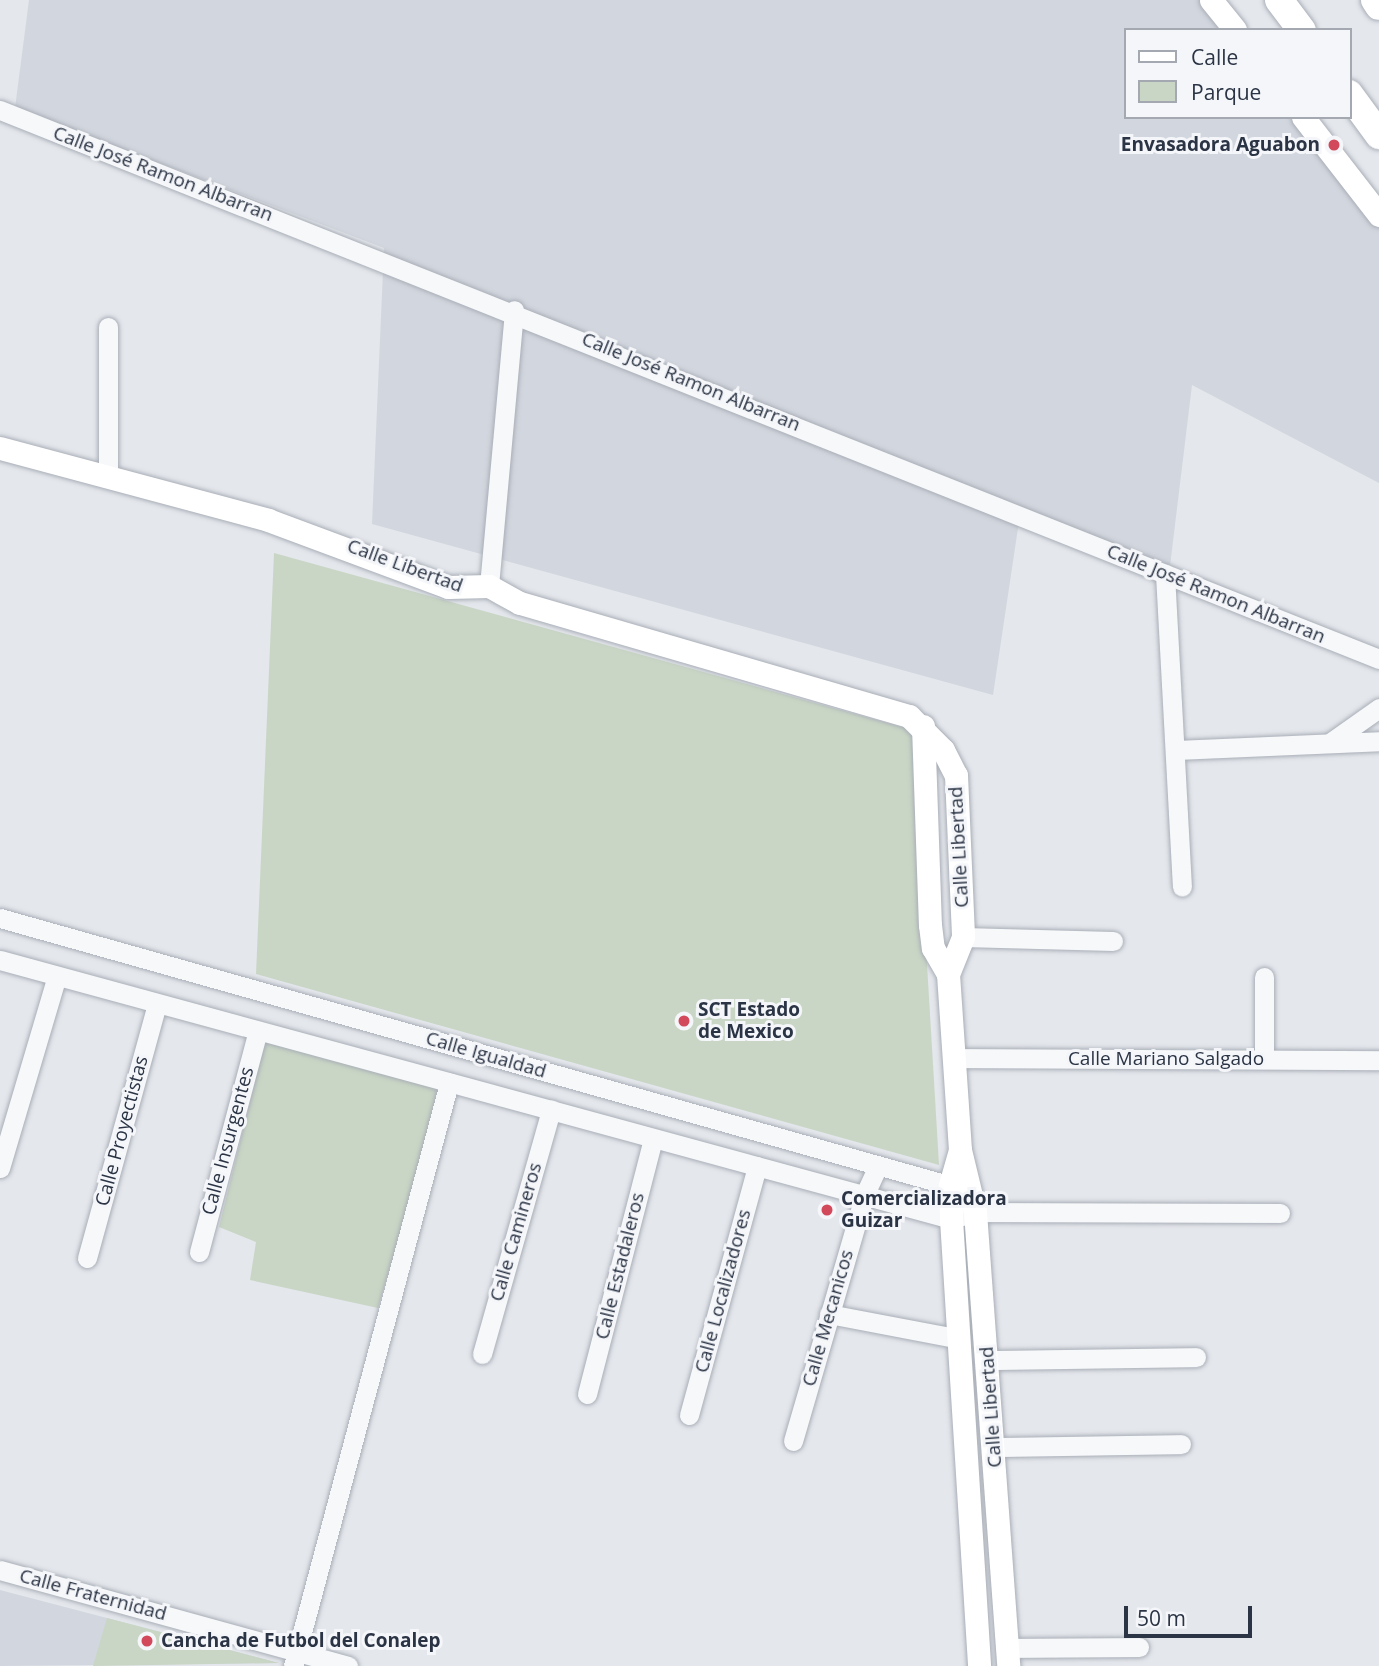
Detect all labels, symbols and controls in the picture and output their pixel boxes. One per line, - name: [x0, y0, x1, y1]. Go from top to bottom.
- legend: [1124, 28, 1351, 119]
- text: Calle: [1191, 43, 1238, 71]
- text: Parque: [1191, 78, 1261, 106]
- street label: Calle José Ramon Albarran: [50, 122, 276, 226]
- place label: Envasadora Aguabon: [1121, 134, 1320, 156]
- marker: Envasadora Aguabon: [1326, 137, 1342, 153]
- street label: Calle José Ramon Albarran: [578, 328, 804, 436]
- street label: Calle Libertad: [344, 535, 466, 597]
- street label: Calle José Ramon Albarran: [1103, 540, 1329, 648]
- street label: Calle Libertad: [944, 786, 974, 908]
- place label: SCT Estado de Mexico: [698, 999, 800, 1043]
- marker: SCT Estado de Mexico: [676, 1013, 692, 1029]
- street label: Calle Igualdad: [423, 1027, 549, 1083]
- street label: Calle Mariano Salgado: [1068, 1048, 1264, 1070]
- street label: Calle Proyectistas: [91, 1053, 153, 1209]
- street label: Calle Insurgentes: [197, 1065, 259, 1217]
- street label: Calle Camineros: [485, 1160, 547, 1304]
- place label: Comercializadora Guizar: [841, 1188, 1007, 1232]
- street label: Calle Estadaleros: [591, 1190, 649, 1342]
- marker: Comercializadora Guizar: [819, 1202, 835, 1218]
- street label: Calle Localizadores: [690, 1207, 756, 1375]
- street label: Calle Mecanicos: [798, 1247, 858, 1389]
- street label: Calle Libertad: [975, 1346, 1007, 1468]
- street label: Calle Fraternidad: [17, 1564, 169, 1626]
- scale bar: [1127, 1592, 1255, 1636]
- text: 50 m: [1137, 1604, 1186, 1632]
- place label: Cancha de Futbol del Conalep: [161, 1630, 440, 1652]
- marker: Cancha de Futbol del Conalep: [139, 1633, 155, 1649]

